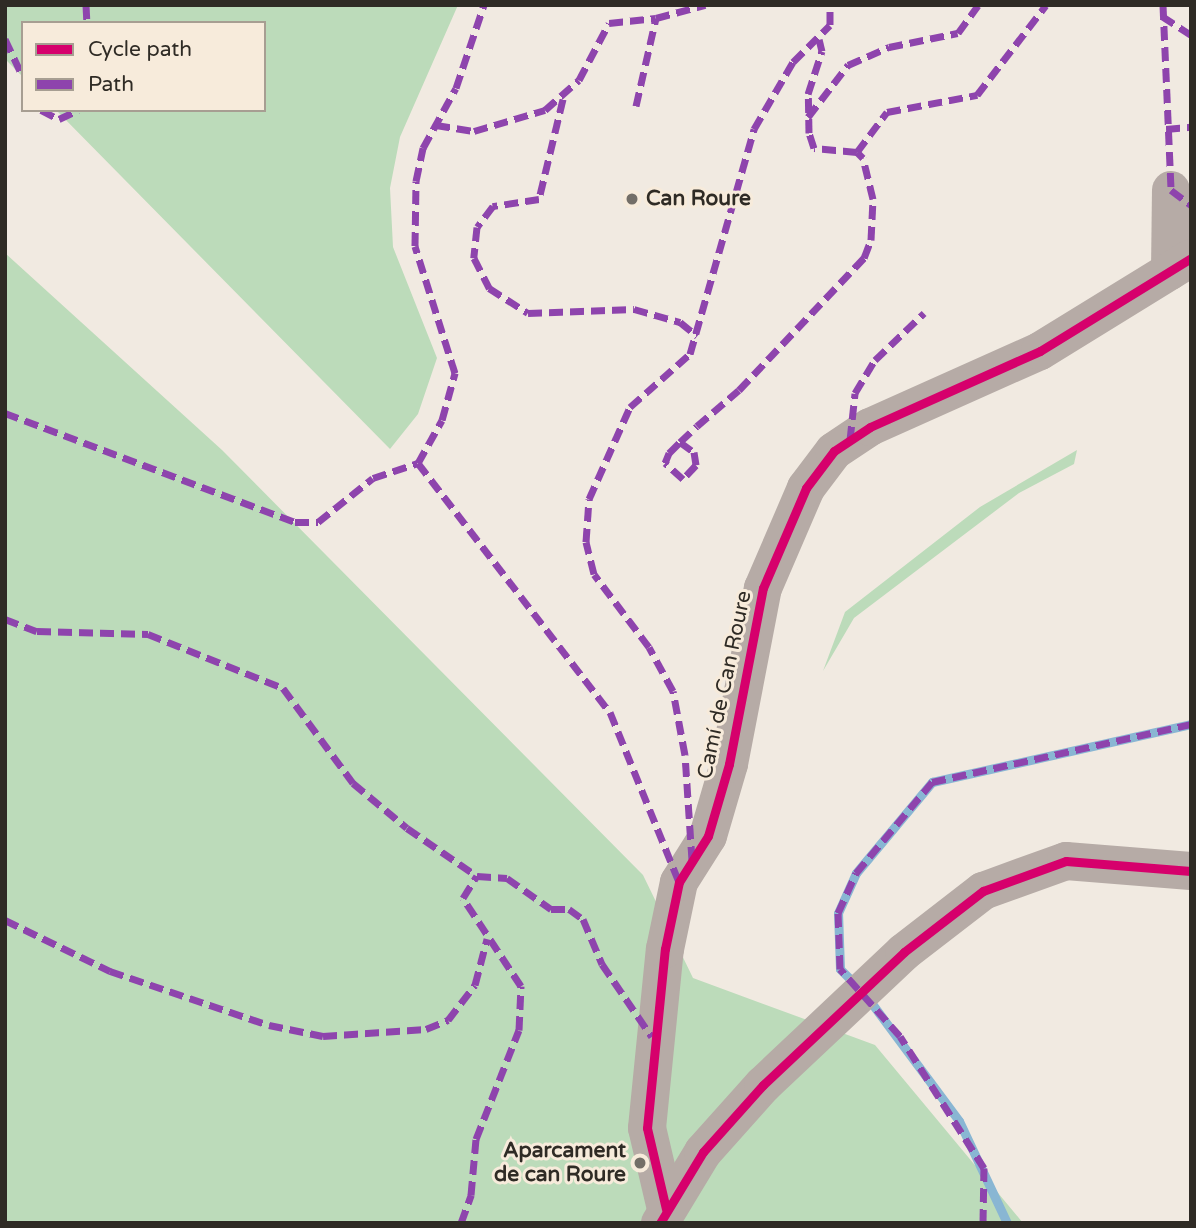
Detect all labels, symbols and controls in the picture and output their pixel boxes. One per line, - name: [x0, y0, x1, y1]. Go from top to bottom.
- legend: [21, 21, 266, 112]
- text: Cycle path: [88, 37, 192, 62]
- text: Path: [88, 72, 134, 97]
- place label: Can Roure: [646, 186, 751, 212]
- marker: Can Roure: [624, 191, 640, 207]
- street label: Camí de Can Roure: [693, 589, 757, 781]
- place label: Aparcament de can Roure: [494, 1138, 626, 1188]
- marker: Aparcament de can Roure: [632, 1155, 648, 1171]

